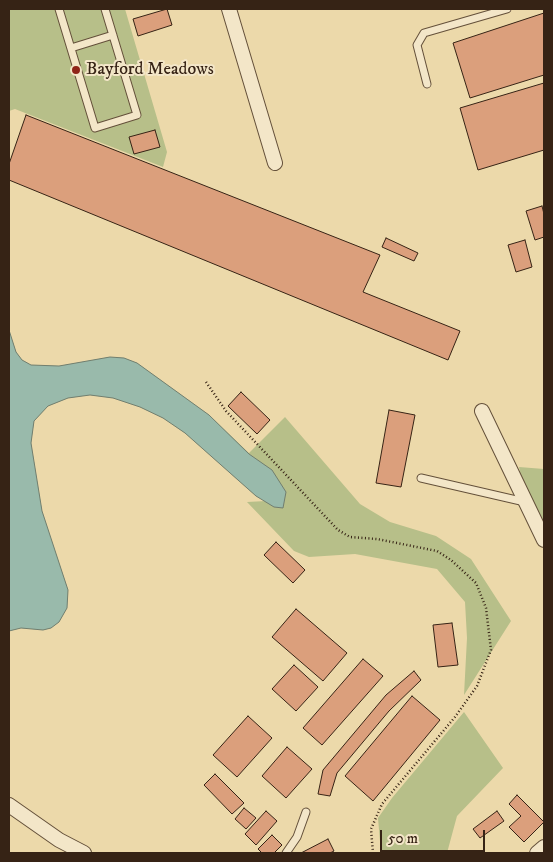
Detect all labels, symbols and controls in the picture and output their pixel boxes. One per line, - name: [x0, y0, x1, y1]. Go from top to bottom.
- place label: Bayford Meadows: [86, 59, 214, 81]
- marker: Bayford Meadows: [70, 64, 82, 76]
- scale bar: [383, 820, 488, 852]
- text: 50 m: [388, 829, 418, 848]

